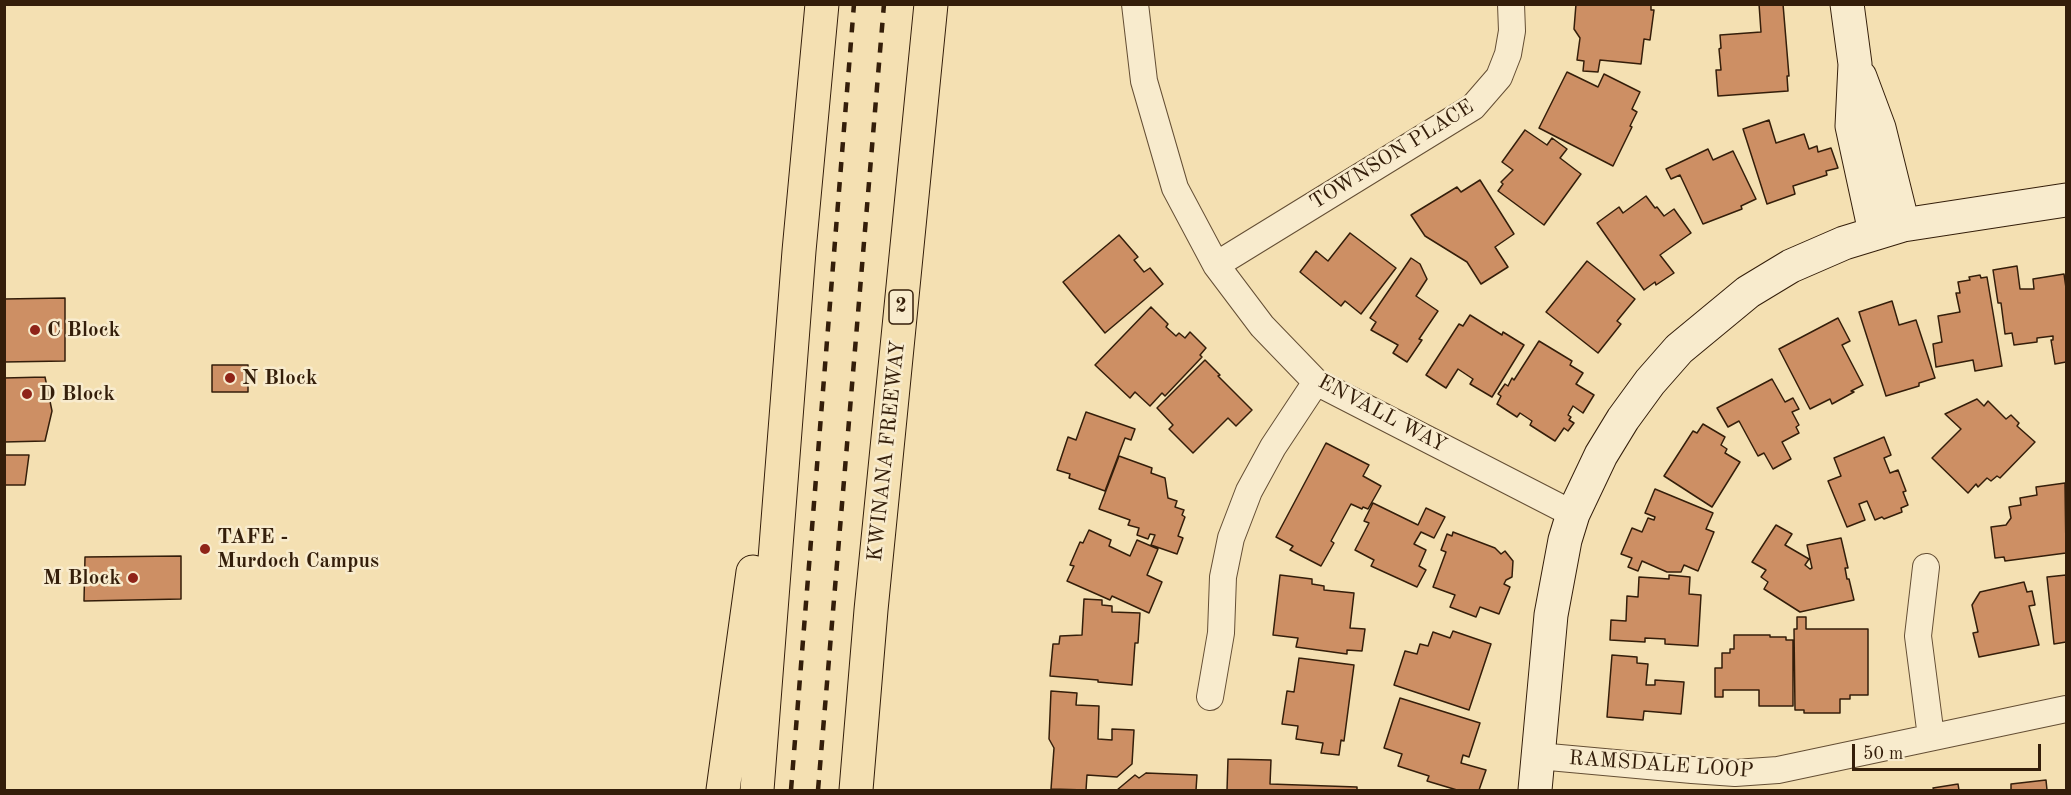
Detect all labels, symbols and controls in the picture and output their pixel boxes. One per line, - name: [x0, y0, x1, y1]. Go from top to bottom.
- street label: TOWNSON PLACE: [1305, 94, 1479, 216]
- road number: 2: [889, 290, 913, 324]
- place label: C Block: [47, 317, 120, 343]
- marker: C Block: [28, 323, 42, 337]
- street label: KWINANA FREEWAY: [863, 339, 911, 563]
- place label: N Block: [242, 365, 317, 391]
- street label: ENVALL WAY: [1313, 370, 1451, 458]
- marker: N Block: [223, 371, 237, 385]
- place label: D Block: [39, 381, 115, 407]
- marker: D Block: [20, 387, 34, 401]
- place label: TAFE - Murdoch Campus: [217, 524, 379, 574]
- marker: TAFE - Murdoch Campus: [198, 542, 212, 556]
- place label: M Block: [43, 565, 121, 591]
- marker: M Block: [126, 571, 140, 585]
- scale bar: [1855, 732, 2044, 770]
- text: 50 m: [1863, 745, 1903, 763]
- street label: RAMSDALE LOOP: [1568, 746, 1754, 784]

